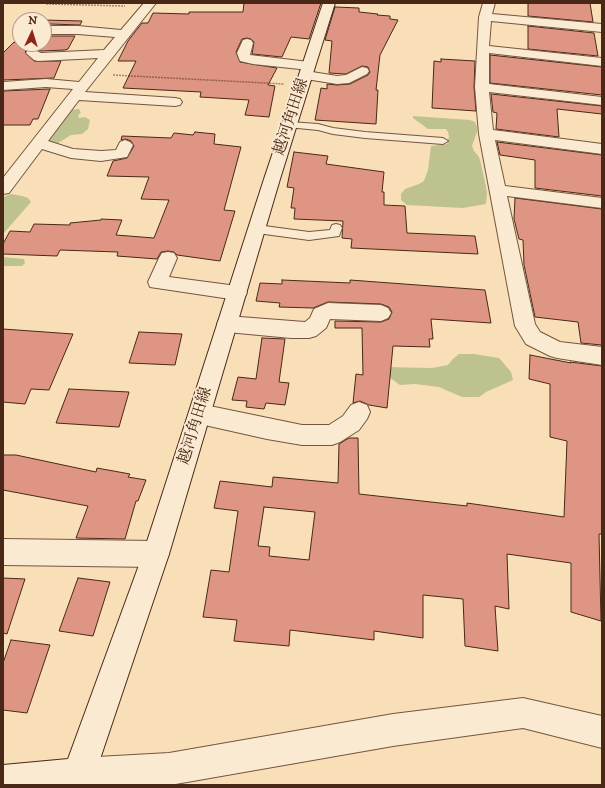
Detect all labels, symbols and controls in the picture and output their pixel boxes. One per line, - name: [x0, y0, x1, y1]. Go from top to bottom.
- north arrow: [12, 12, 52, 52]
- text: N: [28, 14, 38, 28]
- street label: 越河角田線: [271, 76, 313, 158]
- street label: 越河角田線: [175, 385, 217, 467]

